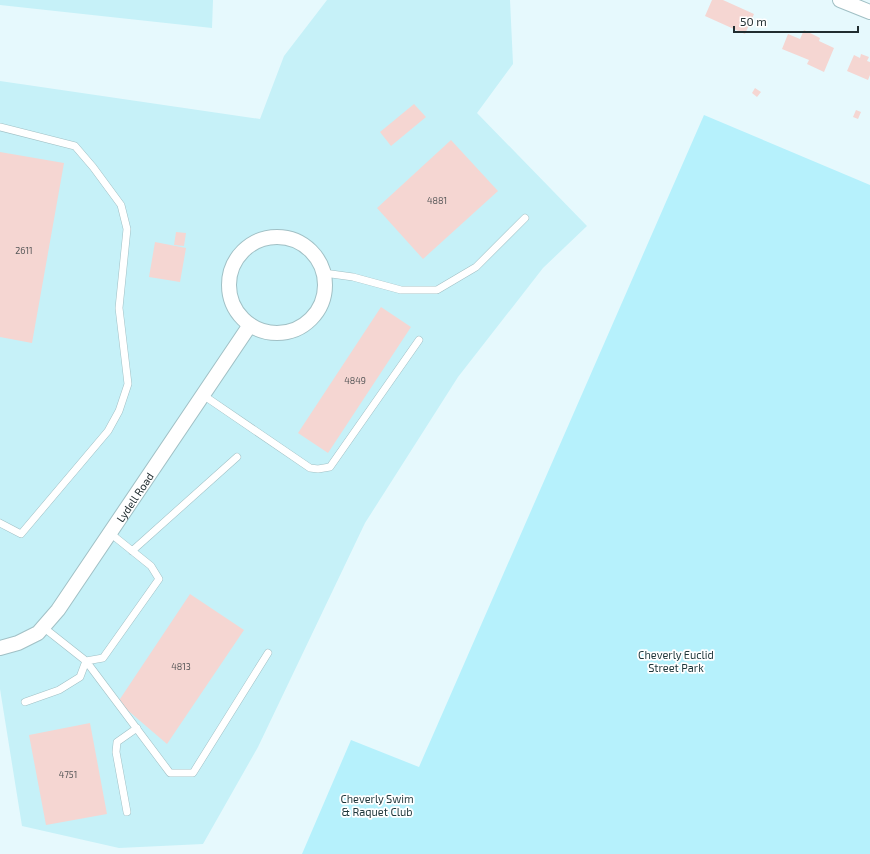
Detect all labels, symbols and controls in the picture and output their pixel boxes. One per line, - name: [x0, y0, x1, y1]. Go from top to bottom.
- scale bar: [734, 8, 858, 34]
- text: 50 m: [740, 14, 767, 28]
- house number: 4881: [427, 195, 447, 206]
- house number: 2611: [15, 245, 33, 256]
- house number: 4849: [344, 375, 366, 386]
- street label: Lydell Road: [113, 470, 156, 524]
- park label: Cheverly Euclid Street Park: [638, 648, 714, 674]
- house number: 4813: [171, 661, 191, 672]
- house number: 4751: [59, 769, 77, 780]
- park label: Cheverly Swim & Raquet Club: [340, 792, 414, 818]

